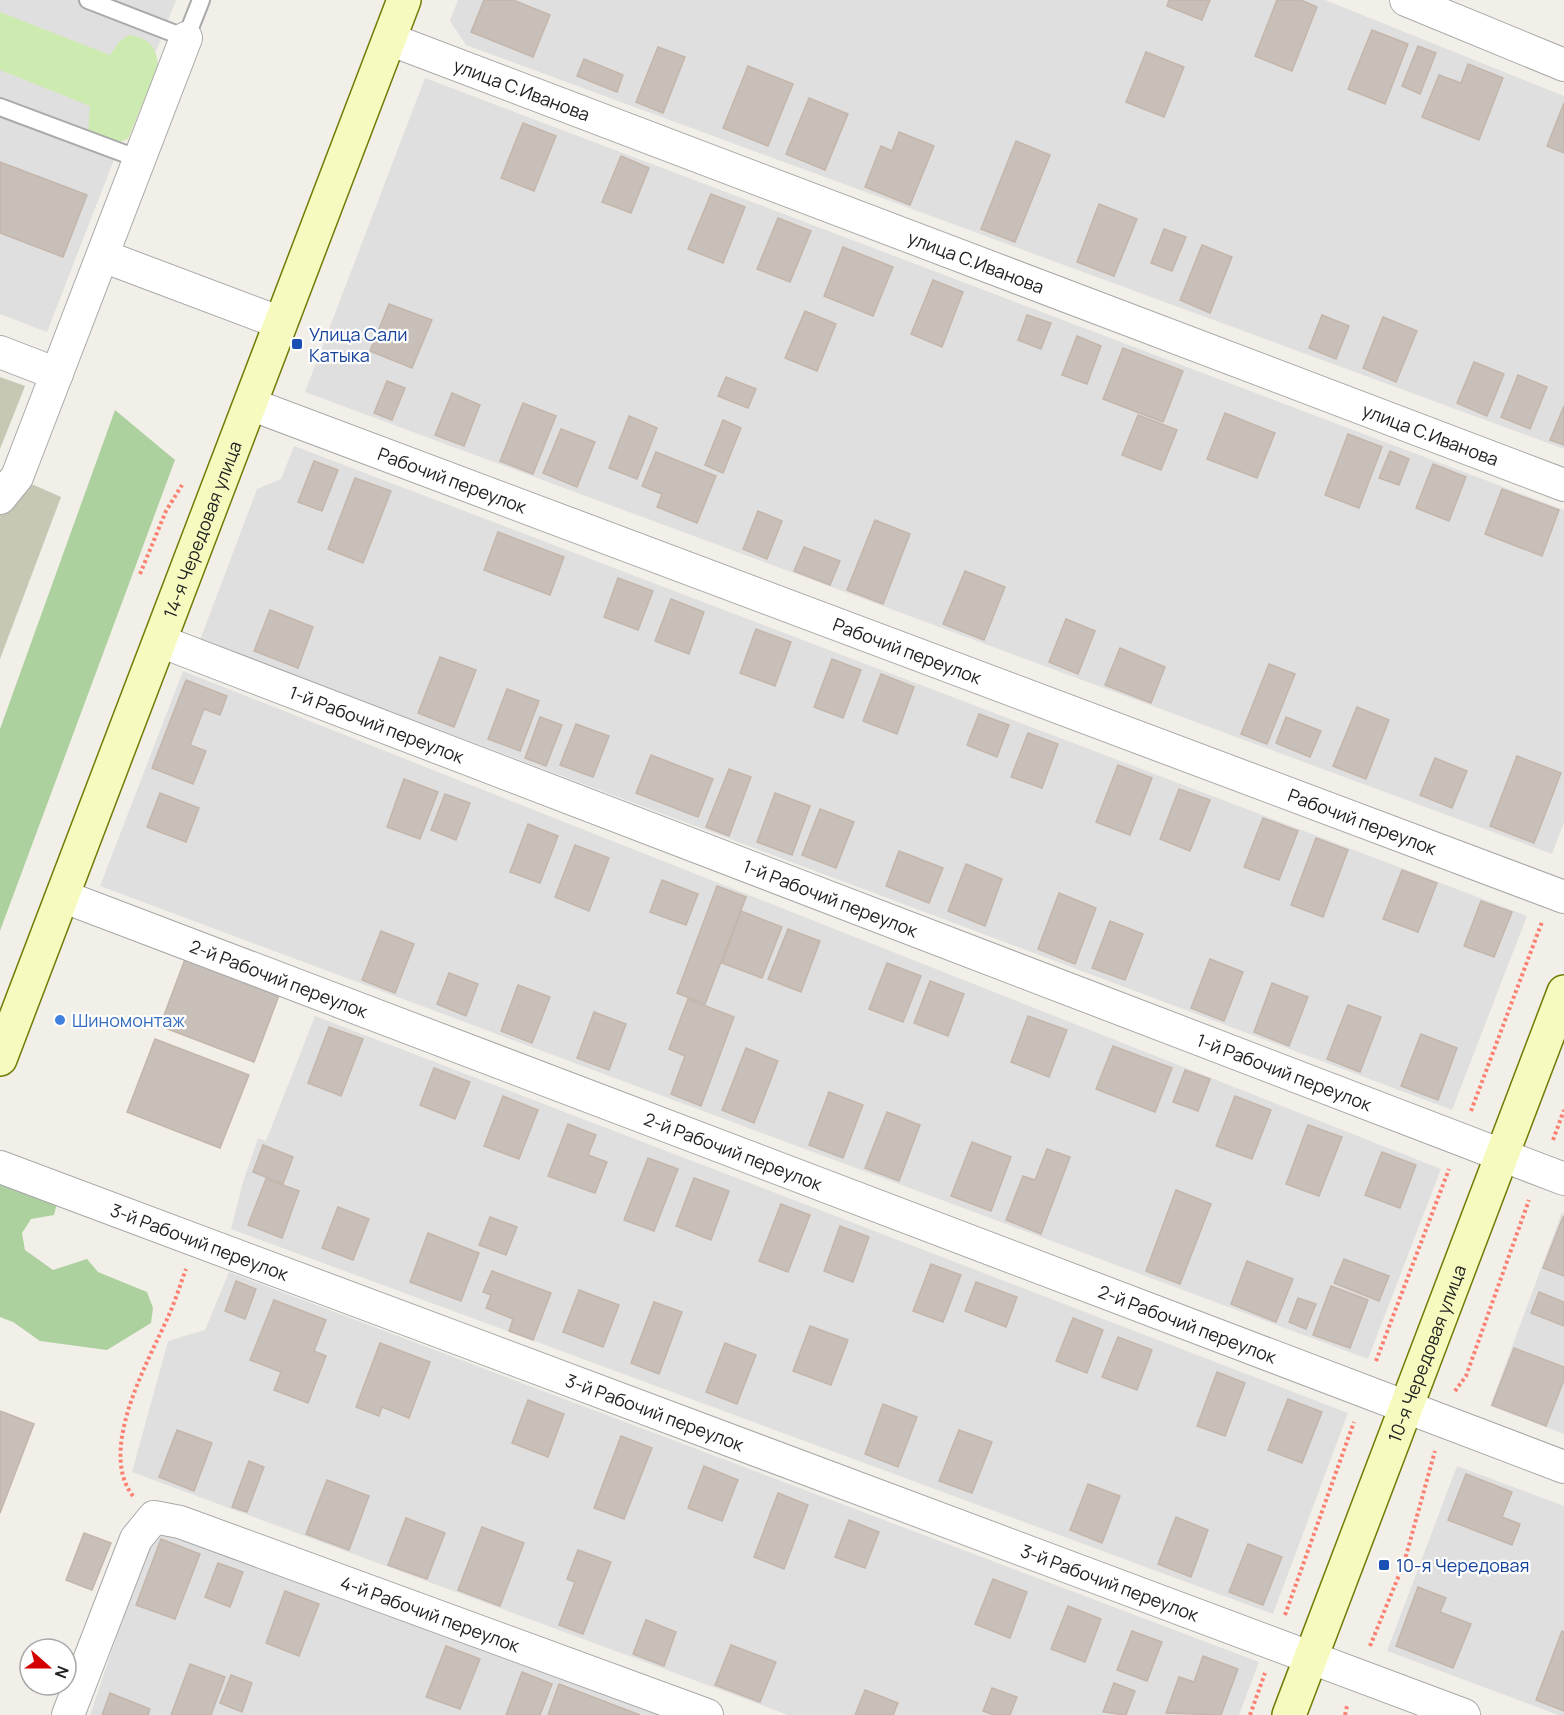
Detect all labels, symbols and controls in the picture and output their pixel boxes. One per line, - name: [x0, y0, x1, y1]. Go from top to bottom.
- street label: улица С.Иванова: [450, 53, 593, 126]
- street label: улица С.Иванова: [905, 225, 1048, 299]
- place label: Улица Сали Катыка: [309, 322, 408, 367]
- marker: Улица Сали Катыка: [290, 337, 304, 351]
- street label: улица С.Иванова: [1359, 398, 1502, 471]
- street label: 14-я Чередовая улица: [157, 437, 247, 621]
- street label: Рабочий переулок: [375, 441, 531, 519]
- street label: Рабочий переулок: [830, 612, 986, 690]
- street label: 1-й Рабочий переулок: [286, 680, 468, 769]
- street label: Рабочий переулок: [1285, 783, 1441, 860]
- street label: 1-й Рабочий переулок: [740, 854, 922, 943]
- street label: 2-й Рабочий переулок: [186, 934, 372, 1024]
- place label: Шиномонтаж: [72, 1008, 185, 1032]
- marker: Шиномонтаж: [53, 1013, 67, 1027]
- street label: 1-й Рабочий переулок: [1193, 1027, 1376, 1117]
- street label: 2-й Рабочий переулок: [641, 1106, 826, 1196]
- street label: 3-й Рабочий переулок: [107, 1197, 293, 1286]
- street label: 10-я Чередовая улица: [1382, 1261, 1471, 1445]
- street label: 2-й Рабочий переулок: [1095, 1279, 1281, 1369]
- street label: 3-й Рабочий переулок: [562, 1368, 748, 1457]
- street label: 3-й Рабочий переулок: [1017, 1538, 1203, 1627]
- place label: 10-я Чередовая: [1396, 1553, 1529, 1577]
- marker: 10-я Чередовая: [1377, 1558, 1391, 1572]
- street label: 4-й Рабочий переулок: [337, 1570, 524, 1658]
- north arrow: [18, 1637, 78, 1697]
- text: N: [50, 1663, 74, 1682]

